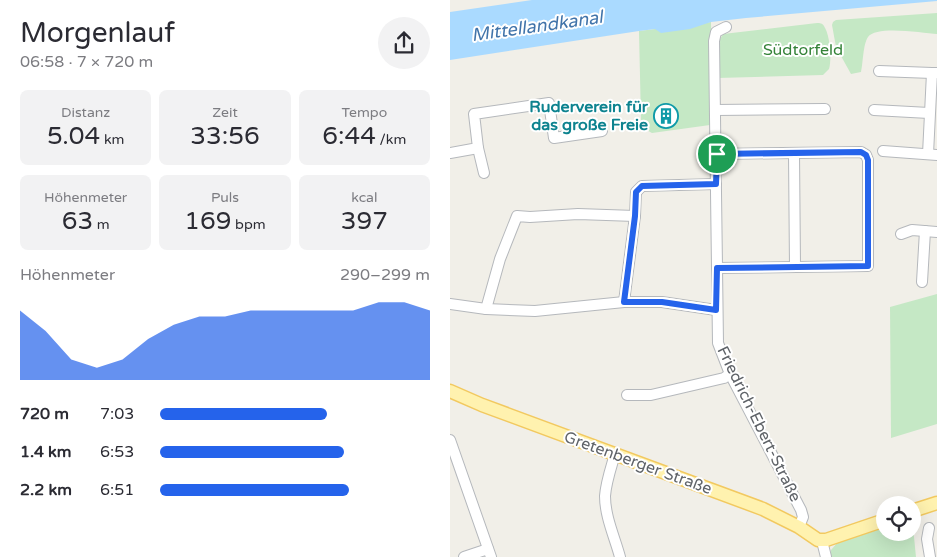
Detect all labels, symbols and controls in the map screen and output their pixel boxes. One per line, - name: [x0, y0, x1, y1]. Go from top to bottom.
- water label: Mittellandkanal: [470, 6, 606, 46]
- text: Morgenlauf: [20, 16, 175, 50]
- button: share: [378, 17, 430, 69]
- park label: Südtorfeld: [763, 40, 843, 60]
- text: 06:58 · 7 × 720 m: [20, 52, 153, 72]
- place label: Ruderverein für das große Freie: [529, 97, 649, 135]
- building icon: Ruderverein für das große Freie: [653, 103, 679, 129]
- text: Distanz: [61, 104, 110, 121]
- text: Zeit: [212, 104, 238, 121]
- text: Tempo: [341, 104, 387, 121]
- text: 5.04: [47, 121, 100, 151]
- text: 33:56: [190, 121, 260, 151]
- text: 6:44: [322, 121, 376, 151]
- text: km: [100, 131, 124, 148]
- text: /km: [376, 131, 406, 148]
- pin: [696, 133, 738, 175]
- icon: arrive: [703, 140, 731, 168]
- text: Höhenmeter: [44, 189, 127, 206]
- text: Puls: [211, 189, 239, 206]
- text: kcal: [351, 189, 377, 206]
- text: 63: [62, 206, 93, 236]
- text: 169: [184, 206, 231, 236]
- text: 397: [341, 206, 388, 236]
- text: m: [93, 216, 110, 233]
- text: bpm: [231, 216, 266, 233]
- text: Höhenmeter: [20, 265, 115, 285]
- text: 290–299 m: [340, 265, 430, 285]
- street label: Friedrich-Ebert-Straße: [713, 343, 805, 505]
- text: 720 m: [20, 404, 69, 424]
- text: 7:03: [100, 404, 134, 424]
- street label: Gretenberger Straße: [561, 427, 715, 499]
- text: 1.4 km: [20, 442, 72, 462]
- text: 6:53: [100, 442, 134, 462]
- text: 2.2 km: [20, 480, 72, 500]
- text: 6:51: [100, 480, 134, 500]
- map controls: [876, 496, 921, 541]
- button: locate: [876, 496, 921, 541]

